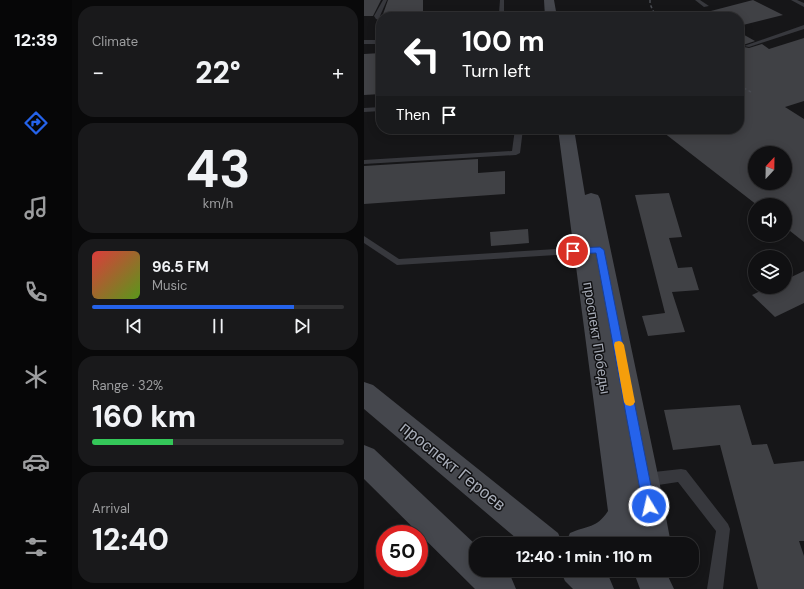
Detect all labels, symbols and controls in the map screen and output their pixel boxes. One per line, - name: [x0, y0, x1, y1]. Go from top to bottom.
- text: 100 m: [462, 23, 545, 60]
- text: 12:39: [14, 28, 58, 52]
- icon: left: [396, 28, 448, 80]
- text: Climate: [92, 33, 138, 50]
- text: 22°: [195, 53, 241, 92]
- text: −: [92, 58, 104, 87]
- text: +: [332, 58, 344, 87]
- text: Turn left: [462, 59, 531, 83]
- icon: arrive: [438, 104, 460, 126]
- text: Then: [396, 105, 430, 125]
- icon: directions: [22, 109, 50, 137]
- text: 43: [185, 135, 251, 203]
- north arrow: [748, 146, 792, 190]
- map controls: [748, 146, 792, 294]
- icon: music: [22, 194, 50, 222]
- text: km/h: [203, 195, 233, 212]
- button: sound: [748, 198, 792, 242]
- pin: [556, 234, 590, 268]
- icon: arrive: [562, 240, 584, 262]
- button: layers: [748, 250, 792, 294]
- text: 96.5 FM: [152, 257, 209, 277]
- text: Music: [152, 277, 187, 294]
- icon: phone: [22, 278, 50, 306]
- street label: проспект Победы: [579, 281, 615, 395]
- icon: previous: [123, 315, 145, 337]
- icon: pause: [207, 315, 229, 337]
- icon: next: [291, 315, 313, 337]
- icon: climate: [22, 363, 50, 391]
- text: Range · 32%: [92, 377, 163, 394]
- text: 160 km: [92, 397, 196, 436]
- street label: проспект Героев: [396, 417, 510, 515]
- icon: car: [22, 448, 50, 476]
- position arrow: [628, 485, 670, 527]
- text: Arrival: [92, 500, 130, 517]
- text: 12:40: [92, 520, 169, 559]
- speed limit sign: 50: [376, 525, 428, 577]
- icon: filters: [22, 533, 50, 561]
- text: 12:40 · 1 min · 110 m: [516, 547, 652, 567]

